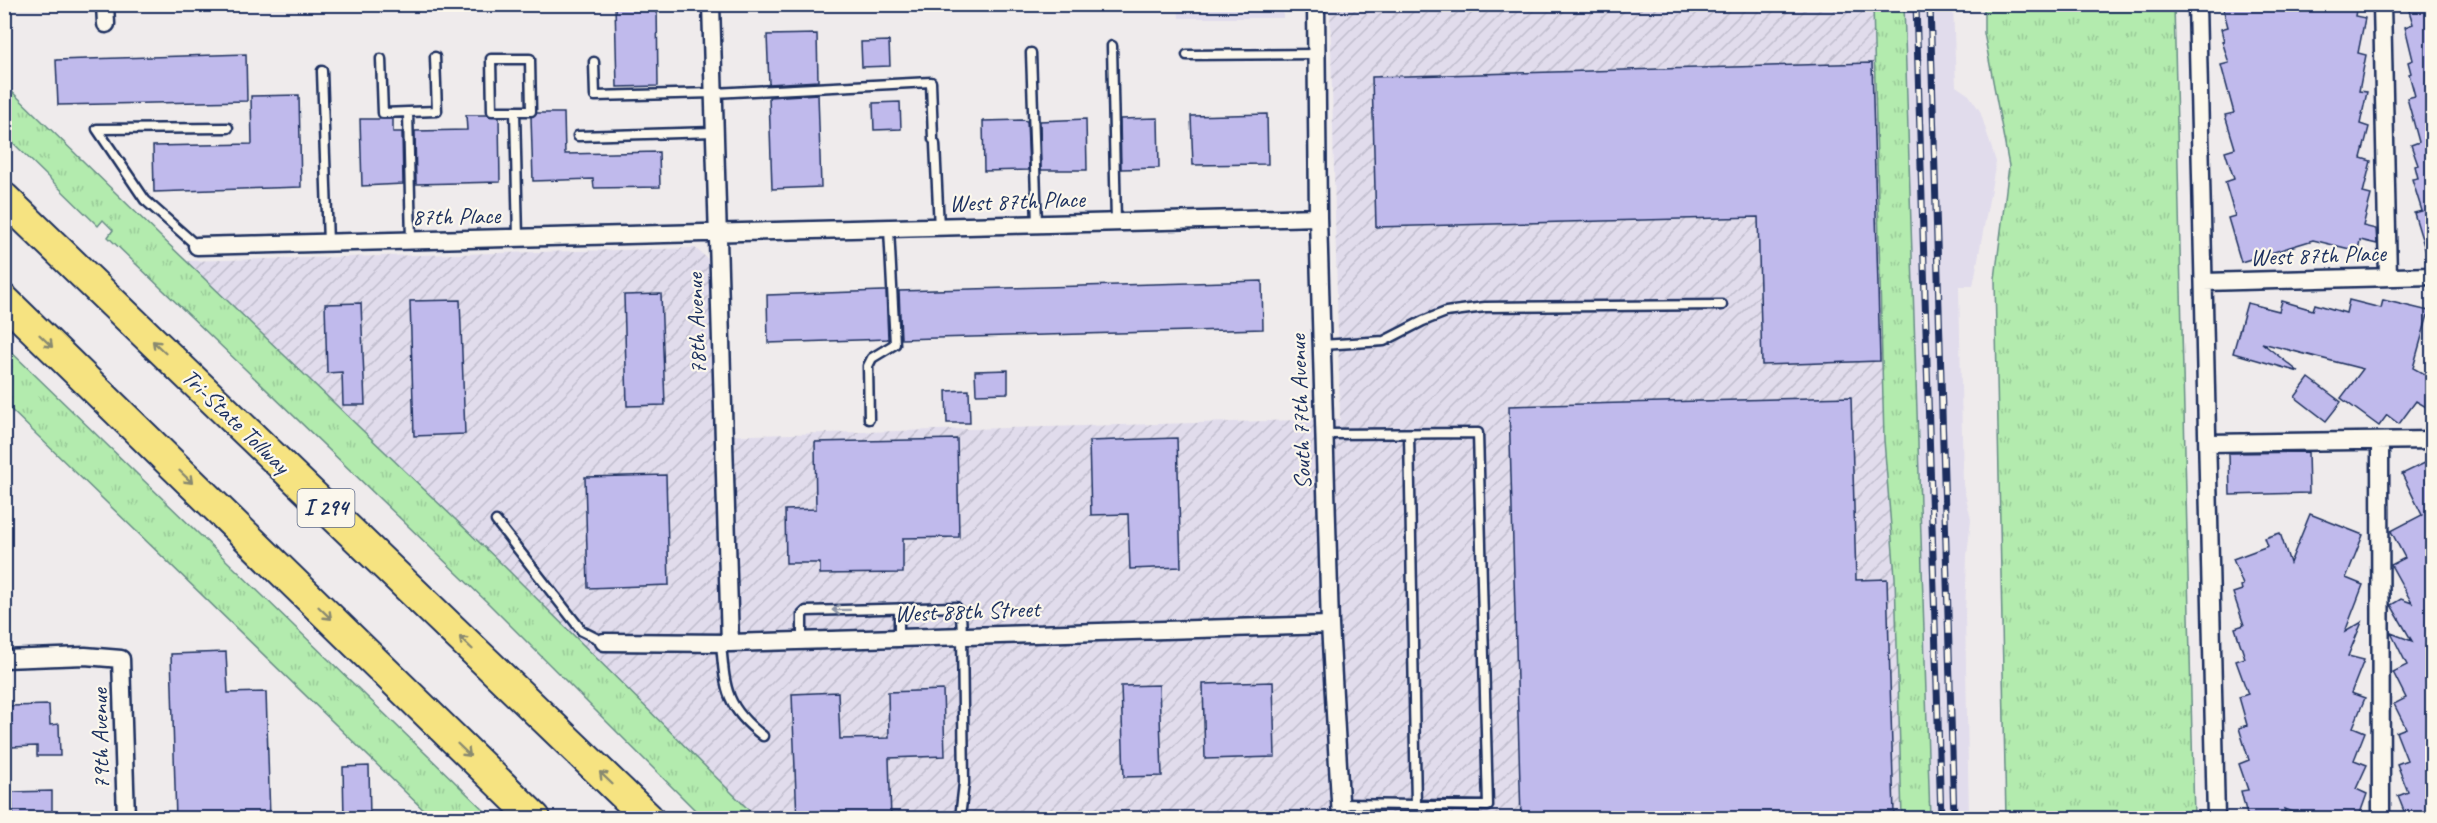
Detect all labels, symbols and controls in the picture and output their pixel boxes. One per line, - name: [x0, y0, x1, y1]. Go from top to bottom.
- street label: West 87th Place: [949, 184, 1087, 218]
- street label: 87th Place: [412, 200, 503, 232]
- street label: West 87th Place: [2250, 238, 2388, 272]
- street label: 78th Avenue: [679, 271, 713, 375]
- street label: South 77th Avenue: [1282, 332, 1318, 490]
- one-way arrow: [39, 333, 54, 348]
- one-way arrow: [152, 340, 167, 354]
- street label: Tri-State Tollway: [176, 362, 298, 481]
- one-way arrow: [178, 470, 193, 484]
- road number: I 294: [298, 489, 354, 527]
- street label: West 88th Street: [894, 593, 1042, 629]
- one-way arrow: [831, 604, 851, 616]
- one-way arrow: [317, 606, 332, 621]
- one-way arrow: [458, 635, 473, 650]
- street label: 79th Avenue: [84, 686, 116, 790]
- one-way arrow: [457, 742, 472, 757]
- one-way arrow: [599, 771, 614, 785]

